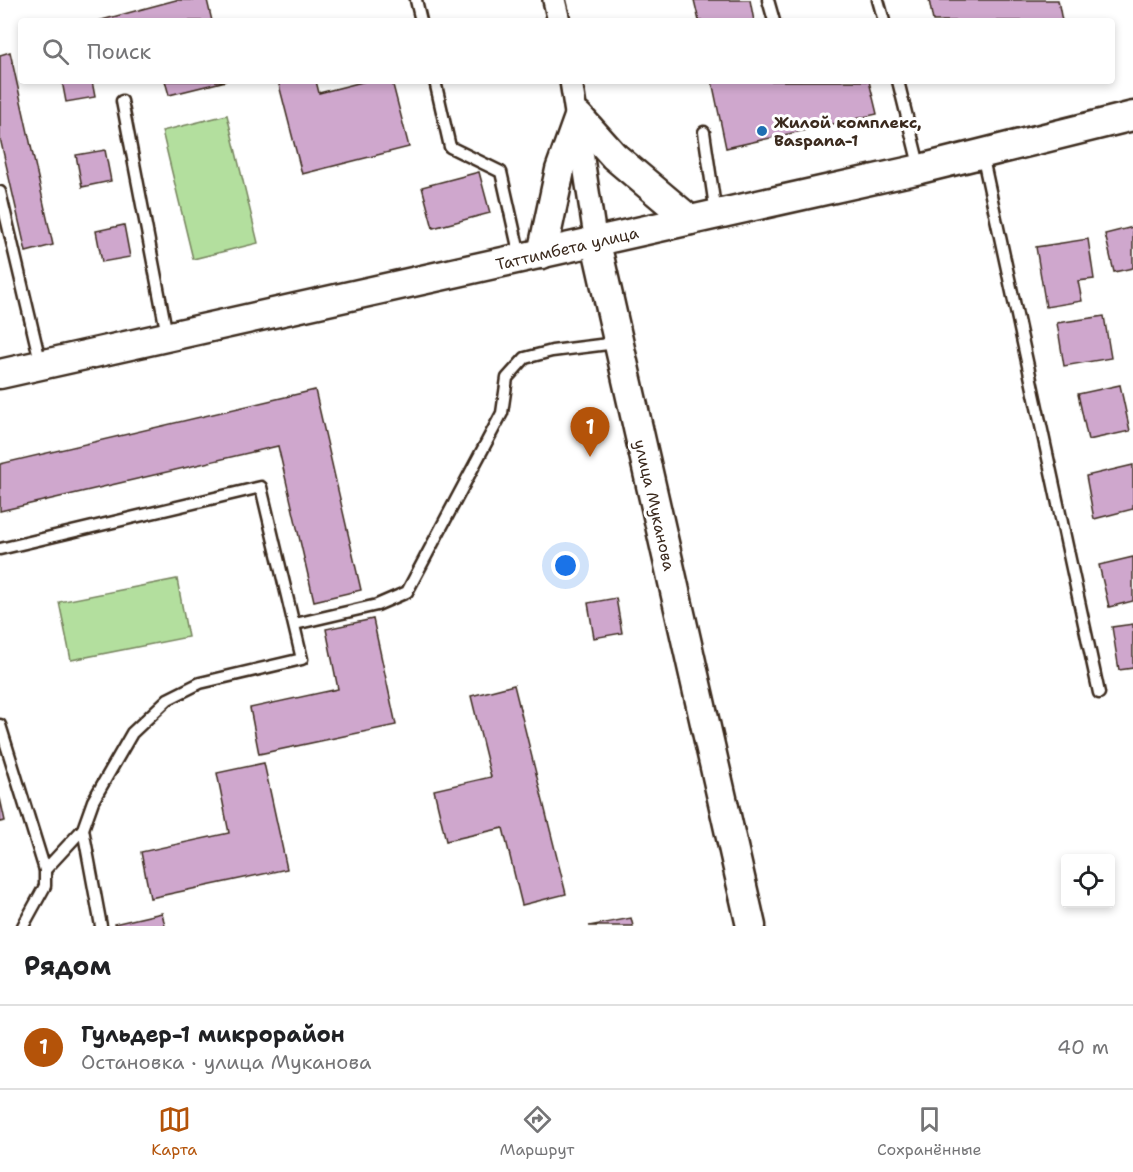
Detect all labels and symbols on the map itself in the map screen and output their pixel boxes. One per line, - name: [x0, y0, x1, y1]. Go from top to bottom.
- place label: Жилой комплекс, Baspana-1: [774, 112, 922, 151]
- marker: Жилой комплекс, Baspana-1: [755, 124, 769, 138]
- street label: Таттимбета улица: [494, 222, 641, 275]
- pin: 1: [570, 408, 610, 457]
- street label: улица Муканова: [629, 437, 680, 573]
- your location: [551, 551, 580, 580]

